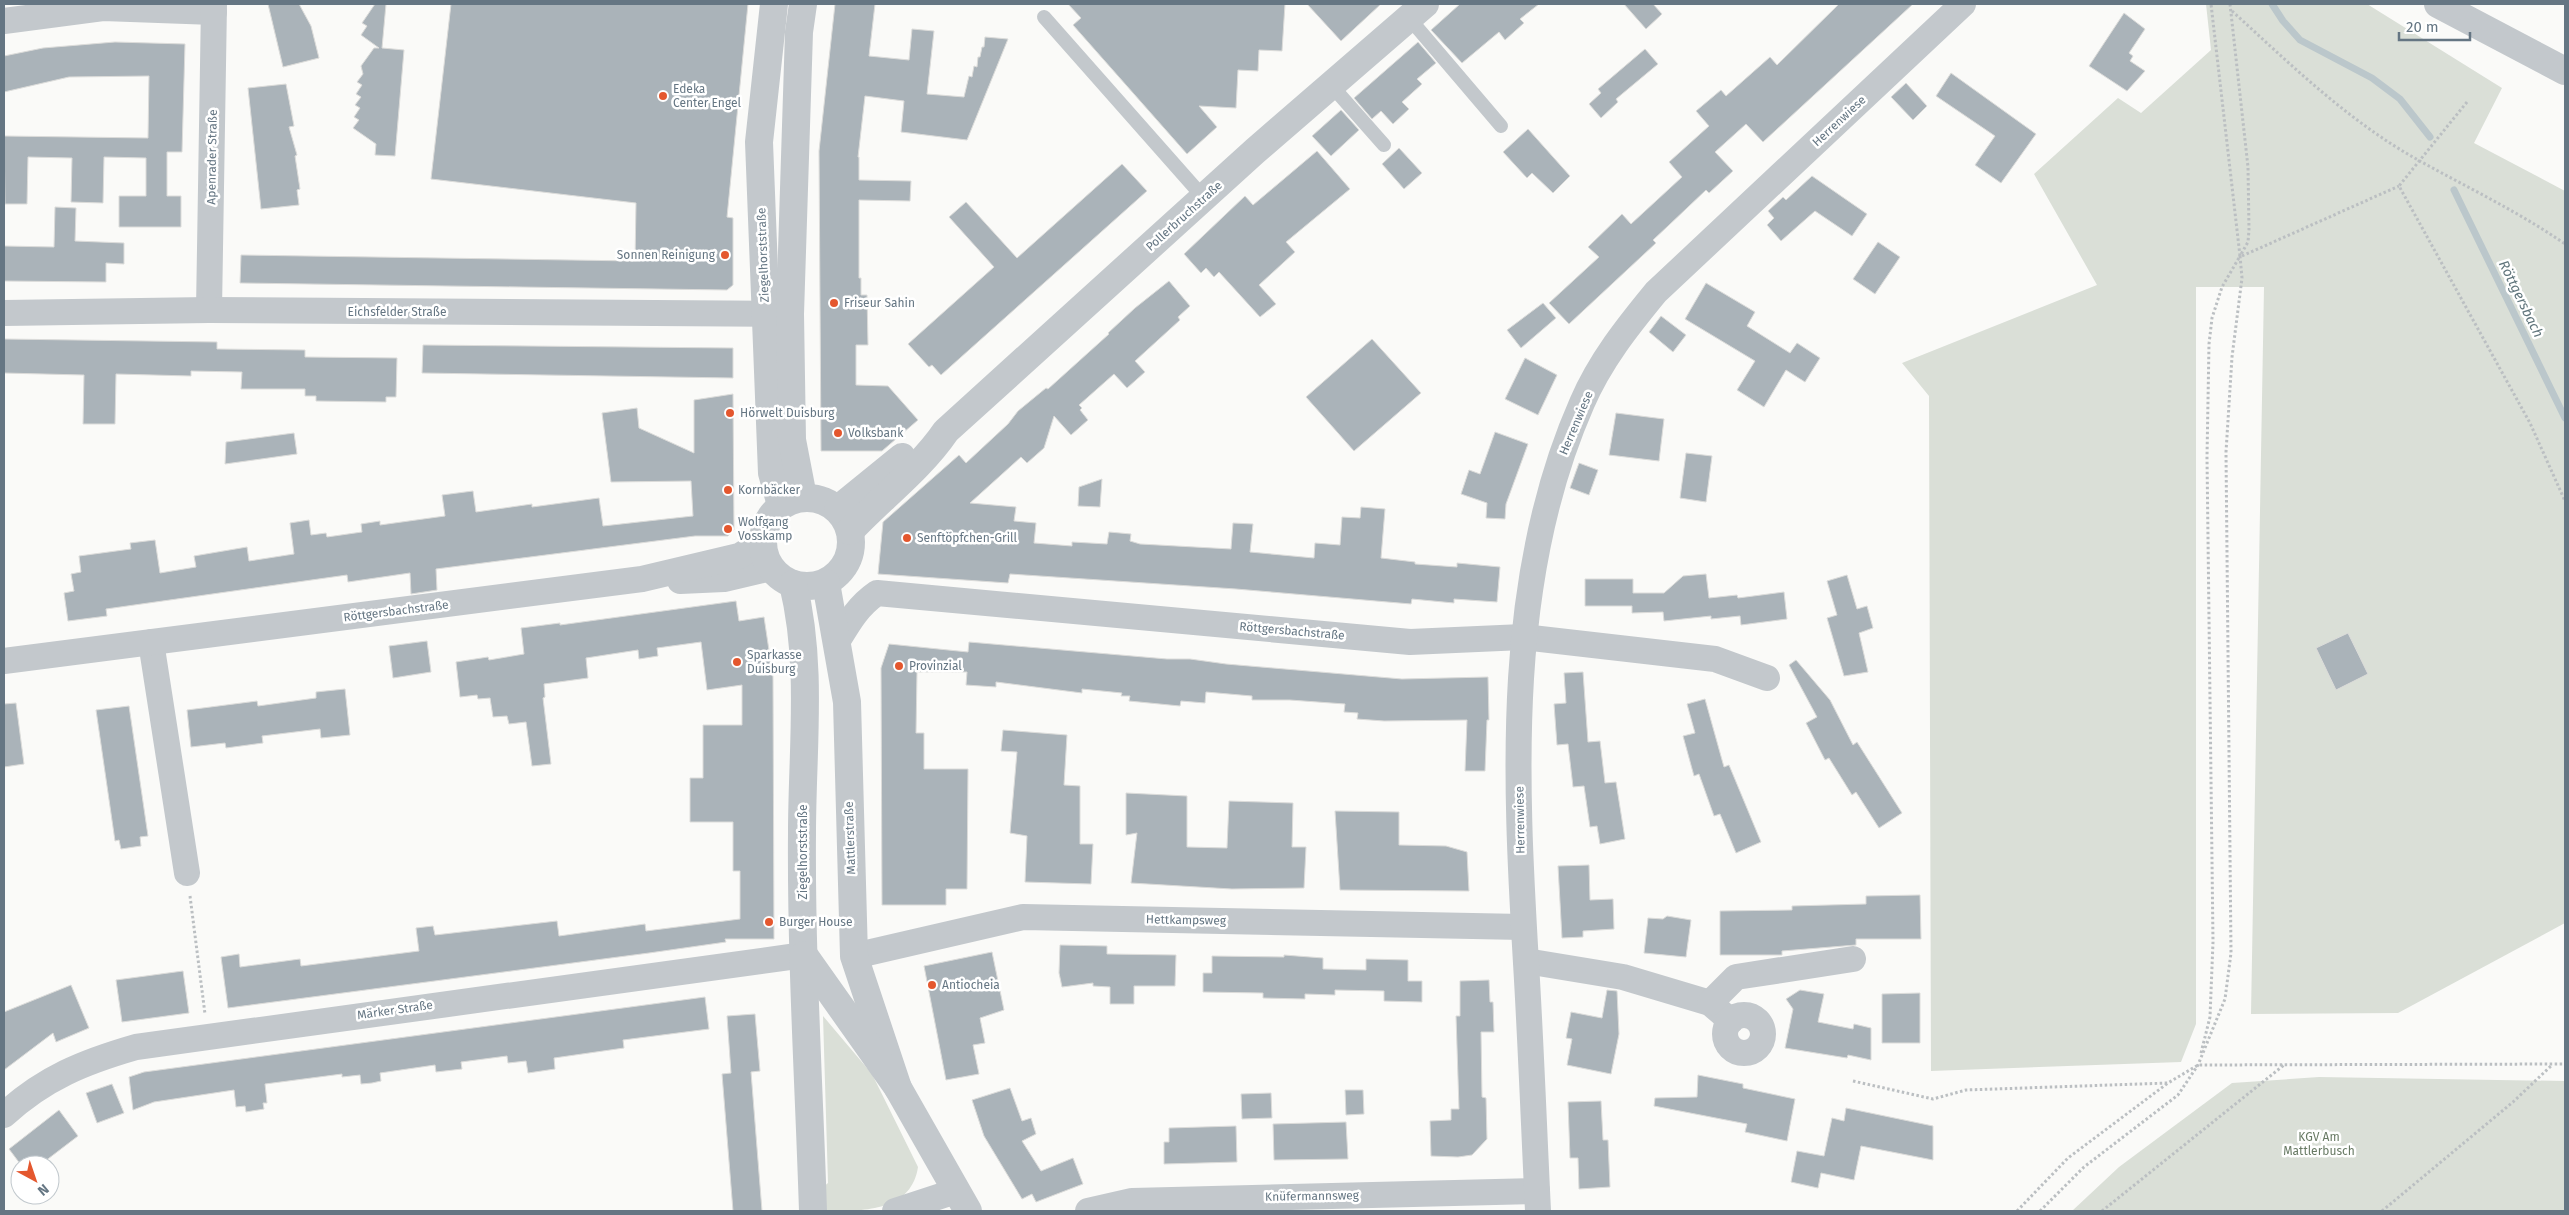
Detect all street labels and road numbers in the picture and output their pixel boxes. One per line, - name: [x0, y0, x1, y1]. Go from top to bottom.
- street label: Herrenwiese: [1809, 93, 1869, 149]
- street label: Apenrader Straße: [204, 109, 220, 205]
- street label: Pollerbruchstraße: [1143, 178, 1225, 254]
- street label: Ziegelhorststraße: [754, 207, 772, 303]
- street label: Eichsfelder Straße: [348, 305, 446, 319]
- street label: Herrenwiese: [1556, 389, 1596, 457]
- street label: Röttgersbachstraße: [343, 598, 449, 624]
- street label: Röttgersbachstraße: [1239, 619, 1345, 643]
- street label: Herrenwiese: [1512, 786, 1528, 854]
- street label: Mattlerstraße: [842, 801, 858, 875]
- street label: Ziegelhorststraße: [796, 804, 810, 900]
- street label: Hettkampsweg: [1146, 912, 1227, 928]
- street label: Märker Straße: [356, 998, 434, 1022]
- street label: Knüfermannsweg: [1265, 1188, 1360, 1204]

